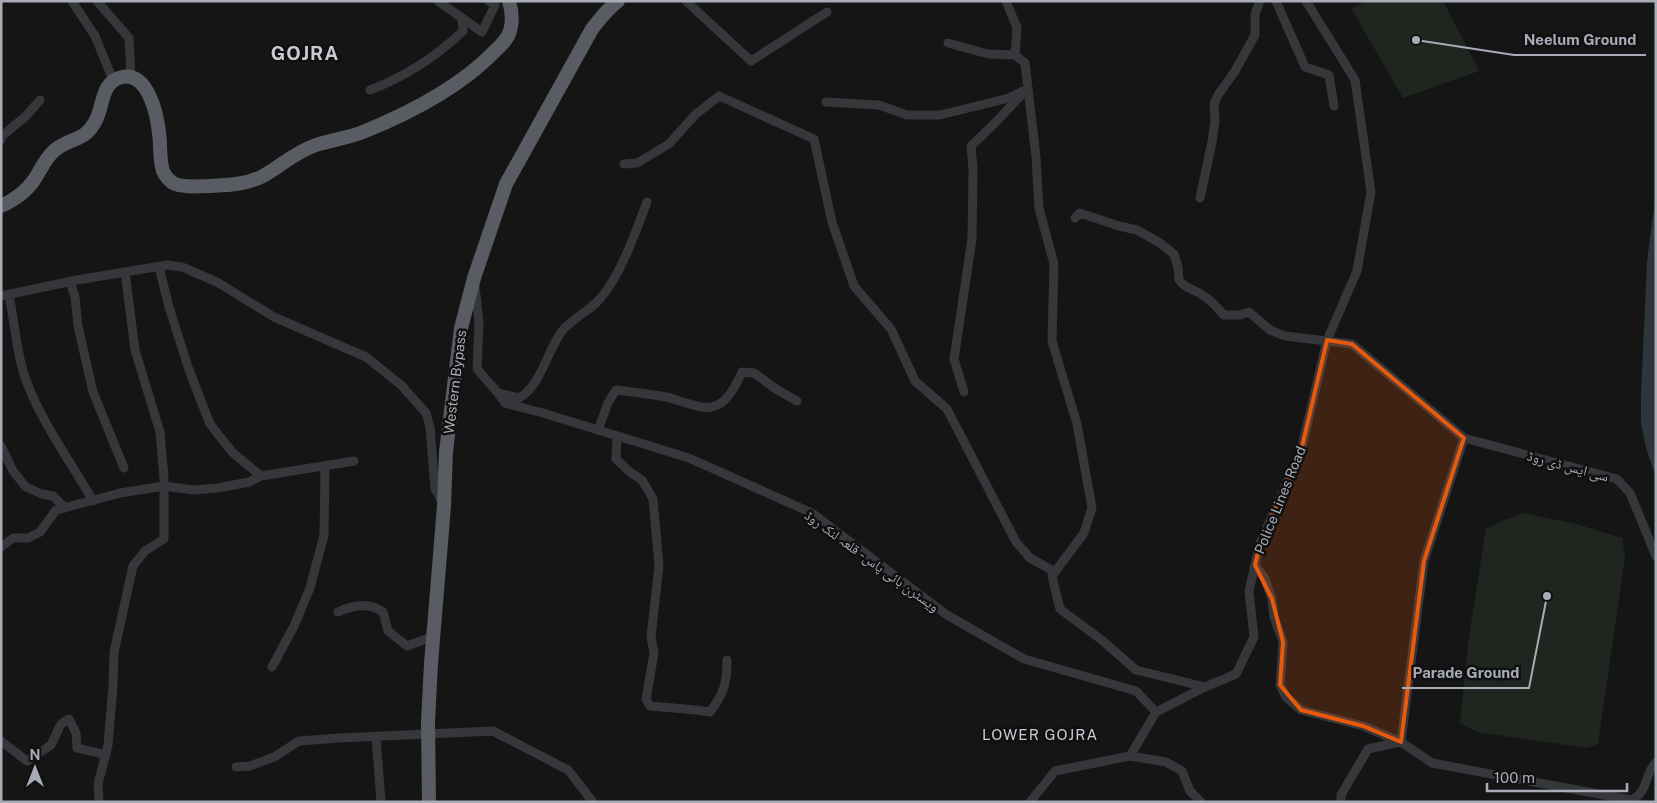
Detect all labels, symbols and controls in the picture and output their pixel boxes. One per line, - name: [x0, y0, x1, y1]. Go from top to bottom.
- callout: Neelum Ground: [1514, 25, 1646, 55]
- text: Neelum Ground: [1524, 31, 1636, 48]
- district label: GOJRA: [271, 42, 339, 64]
- street label: Western Bypass: [441, 329, 469, 435]
- street label: Police Lines Road: [1251, 444, 1309, 556]
- street label: سی ایس ڈی روڈ: [1525, 447, 1610, 486]
- street label: ویسٹرن بائی پاس - قلعہ لنک روڈ: [801, 507, 942, 616]
- callout: Parade Ground: [1402, 658, 1529, 688]
- text: Parade Ground: [1413, 664, 1519, 681]
- district label: LOWER GOJRA: [982, 726, 1098, 743]
- north arrow: [10, 743, 60, 793]
- text: N: [30, 747, 40, 763]
- scale bar: [1487, 760, 1627, 792]
- text: 100 m: [1494, 769, 1535, 786]

